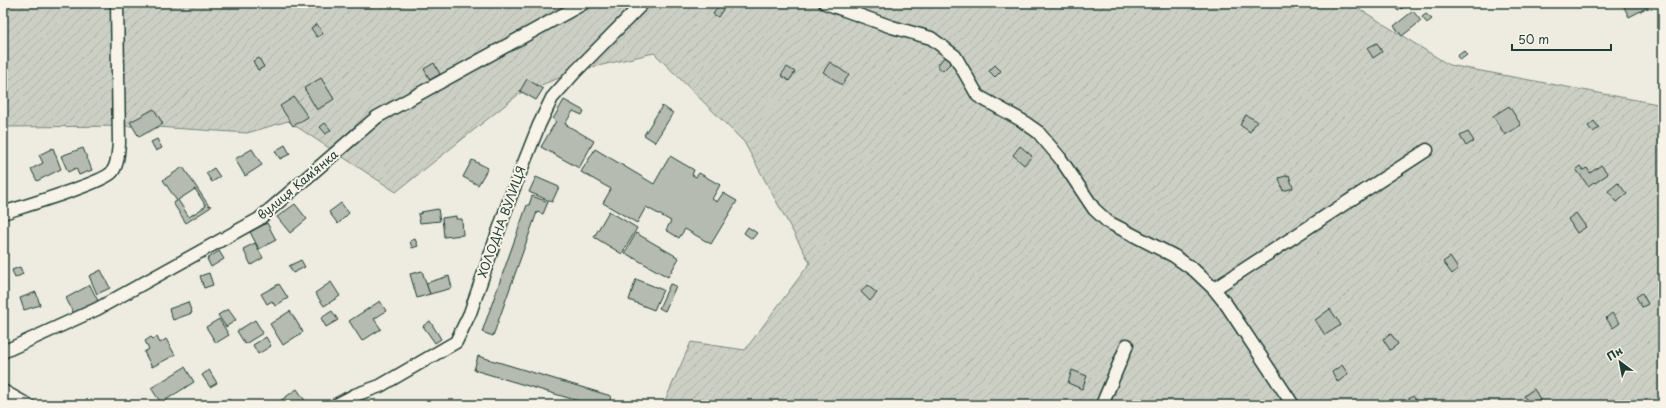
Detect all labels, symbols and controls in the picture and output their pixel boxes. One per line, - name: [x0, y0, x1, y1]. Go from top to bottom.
- scale bar: [1512, 26, 1611, 52]
- text: 50 m: [1518, 30, 1549, 48]
- street label: вулиця Камʼянка: [253, 145, 342, 223]
- street label: ХОЛОДНА ВУЛИЦЯ: [472, 163, 530, 280]
- north arrow: [1600, 342, 1640, 382]
- text: Пн: [1603, 342, 1626, 365]

